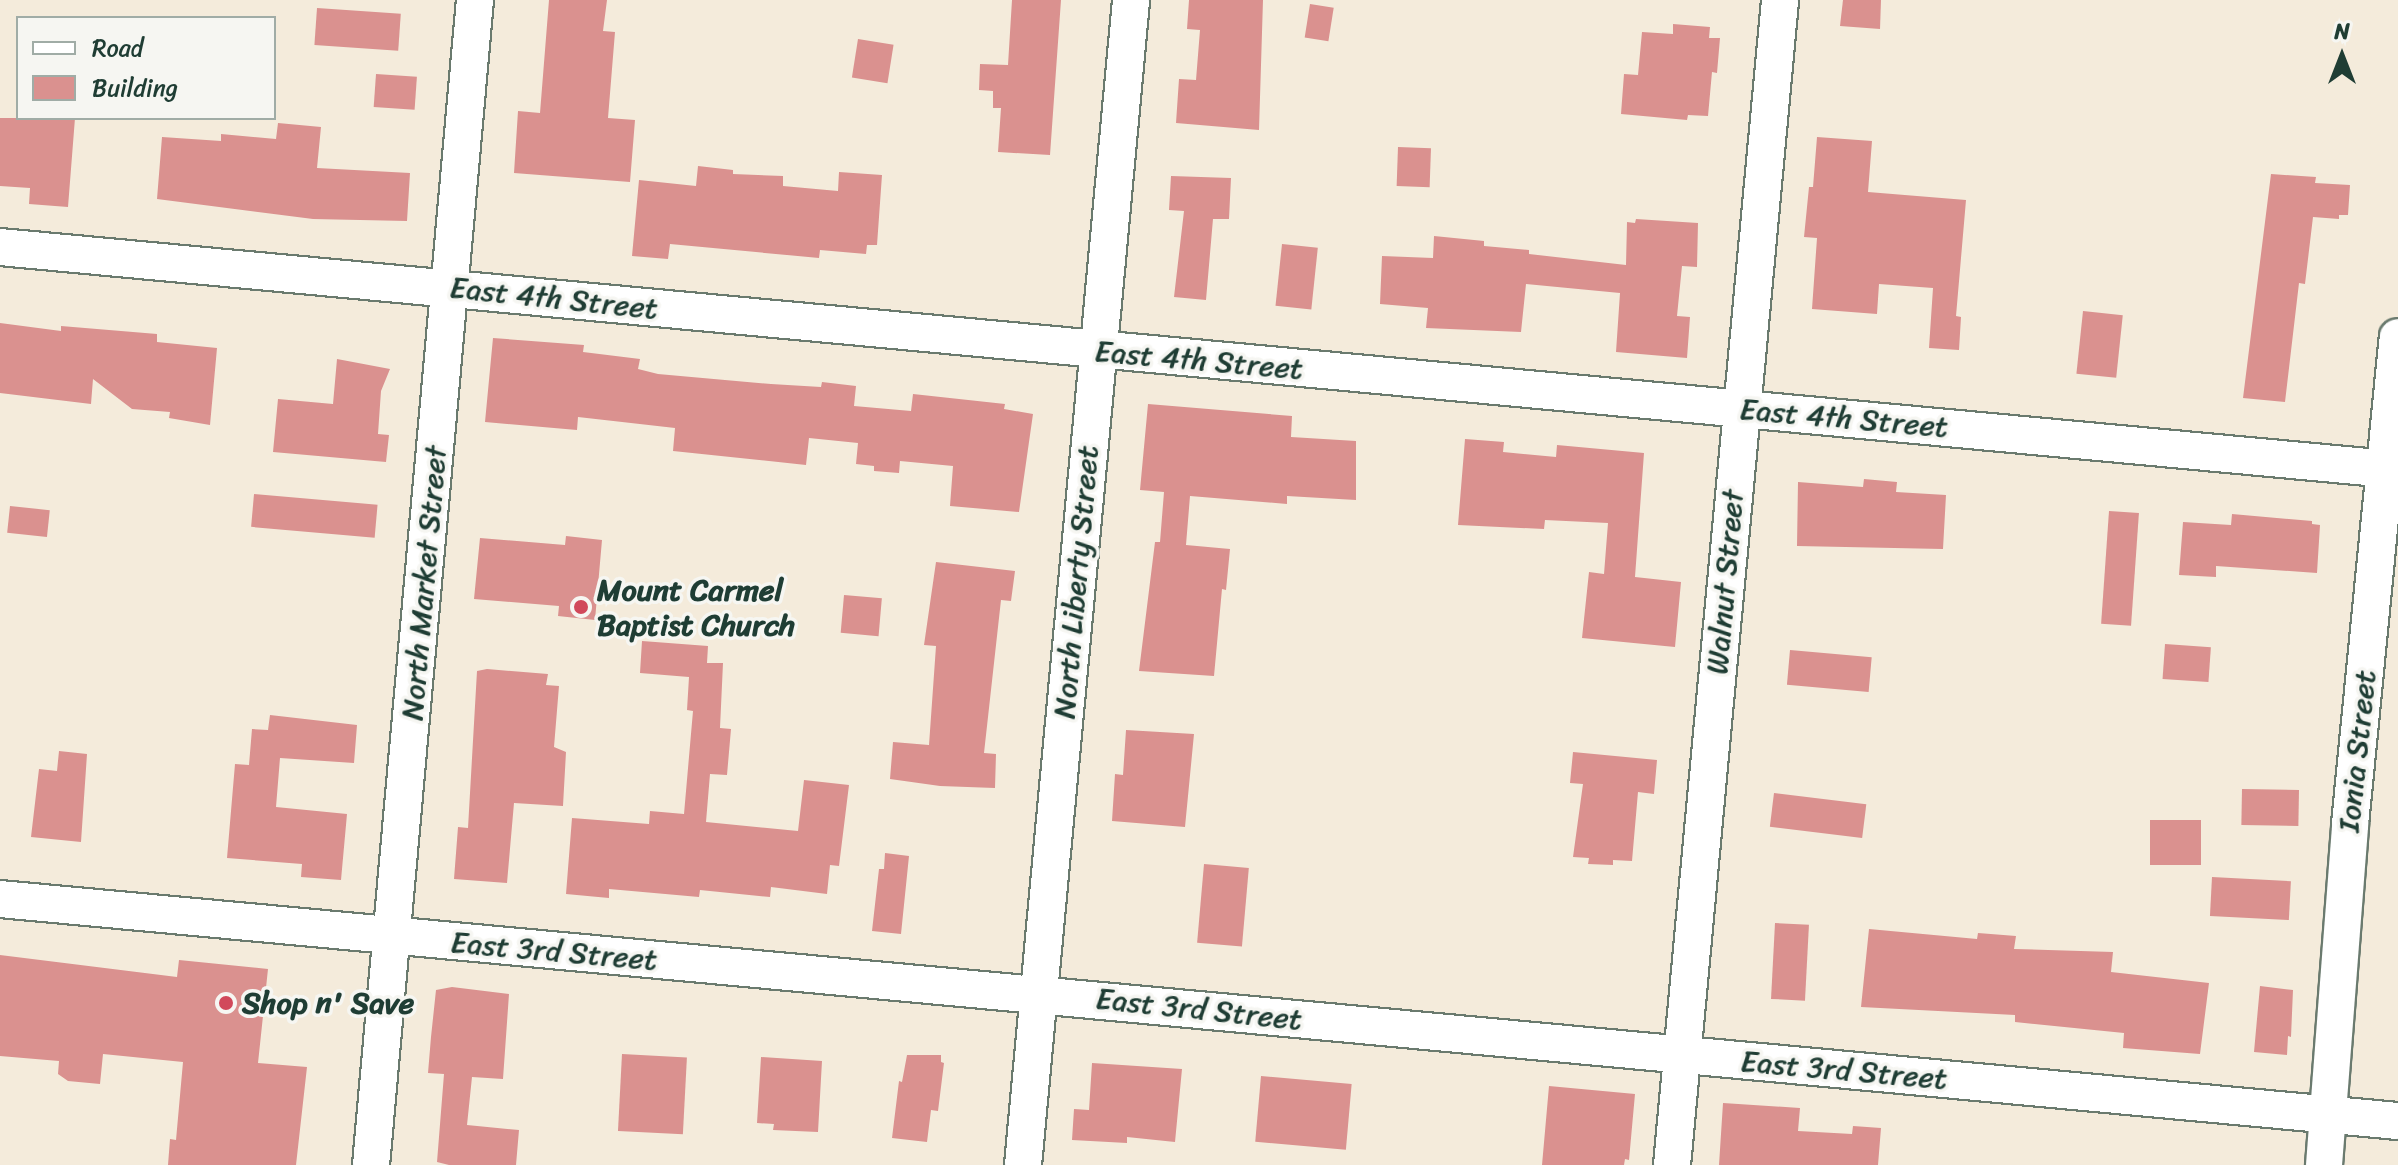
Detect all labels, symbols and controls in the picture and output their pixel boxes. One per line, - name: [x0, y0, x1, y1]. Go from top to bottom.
- text: N: [2334, 12, 2350, 51]
- legend: [16, 16, 276, 120]
- north arrow: [2302, 16, 2382, 96]
- text: Road: [92, 27, 143, 69]
- text: Building: [92, 67, 178, 109]
- street label: East 4th Street: [448, 269, 660, 327]
- street label: East 4th Street: [1093, 333, 1305, 387]
- street label: East 4th Street: [1738, 391, 1950, 445]
- street label: North Market Street: [394, 444, 454, 722]
- street label: North Liberty Street: [1046, 444, 1106, 720]
- street label: Walnut Street: [1699, 488, 1751, 676]
- place label: Mount Carmel Baptist Church: [597, 572, 795, 642]
- marker: Mount Carmel Baptist Church: [572, 598, 590, 616]
- street label: Ionia Street: [2331, 669, 2383, 833]
- street label: East 3rd Street: [450, 924, 658, 978]
- street label: East 3rd Street: [1095, 980, 1303, 1038]
- place label: Shop n' Save: [242, 985, 414, 1021]
- marker: Shop n' Save: [217, 994, 235, 1012]
- street label: East 3rd Street: [1740, 1043, 1948, 1097]

